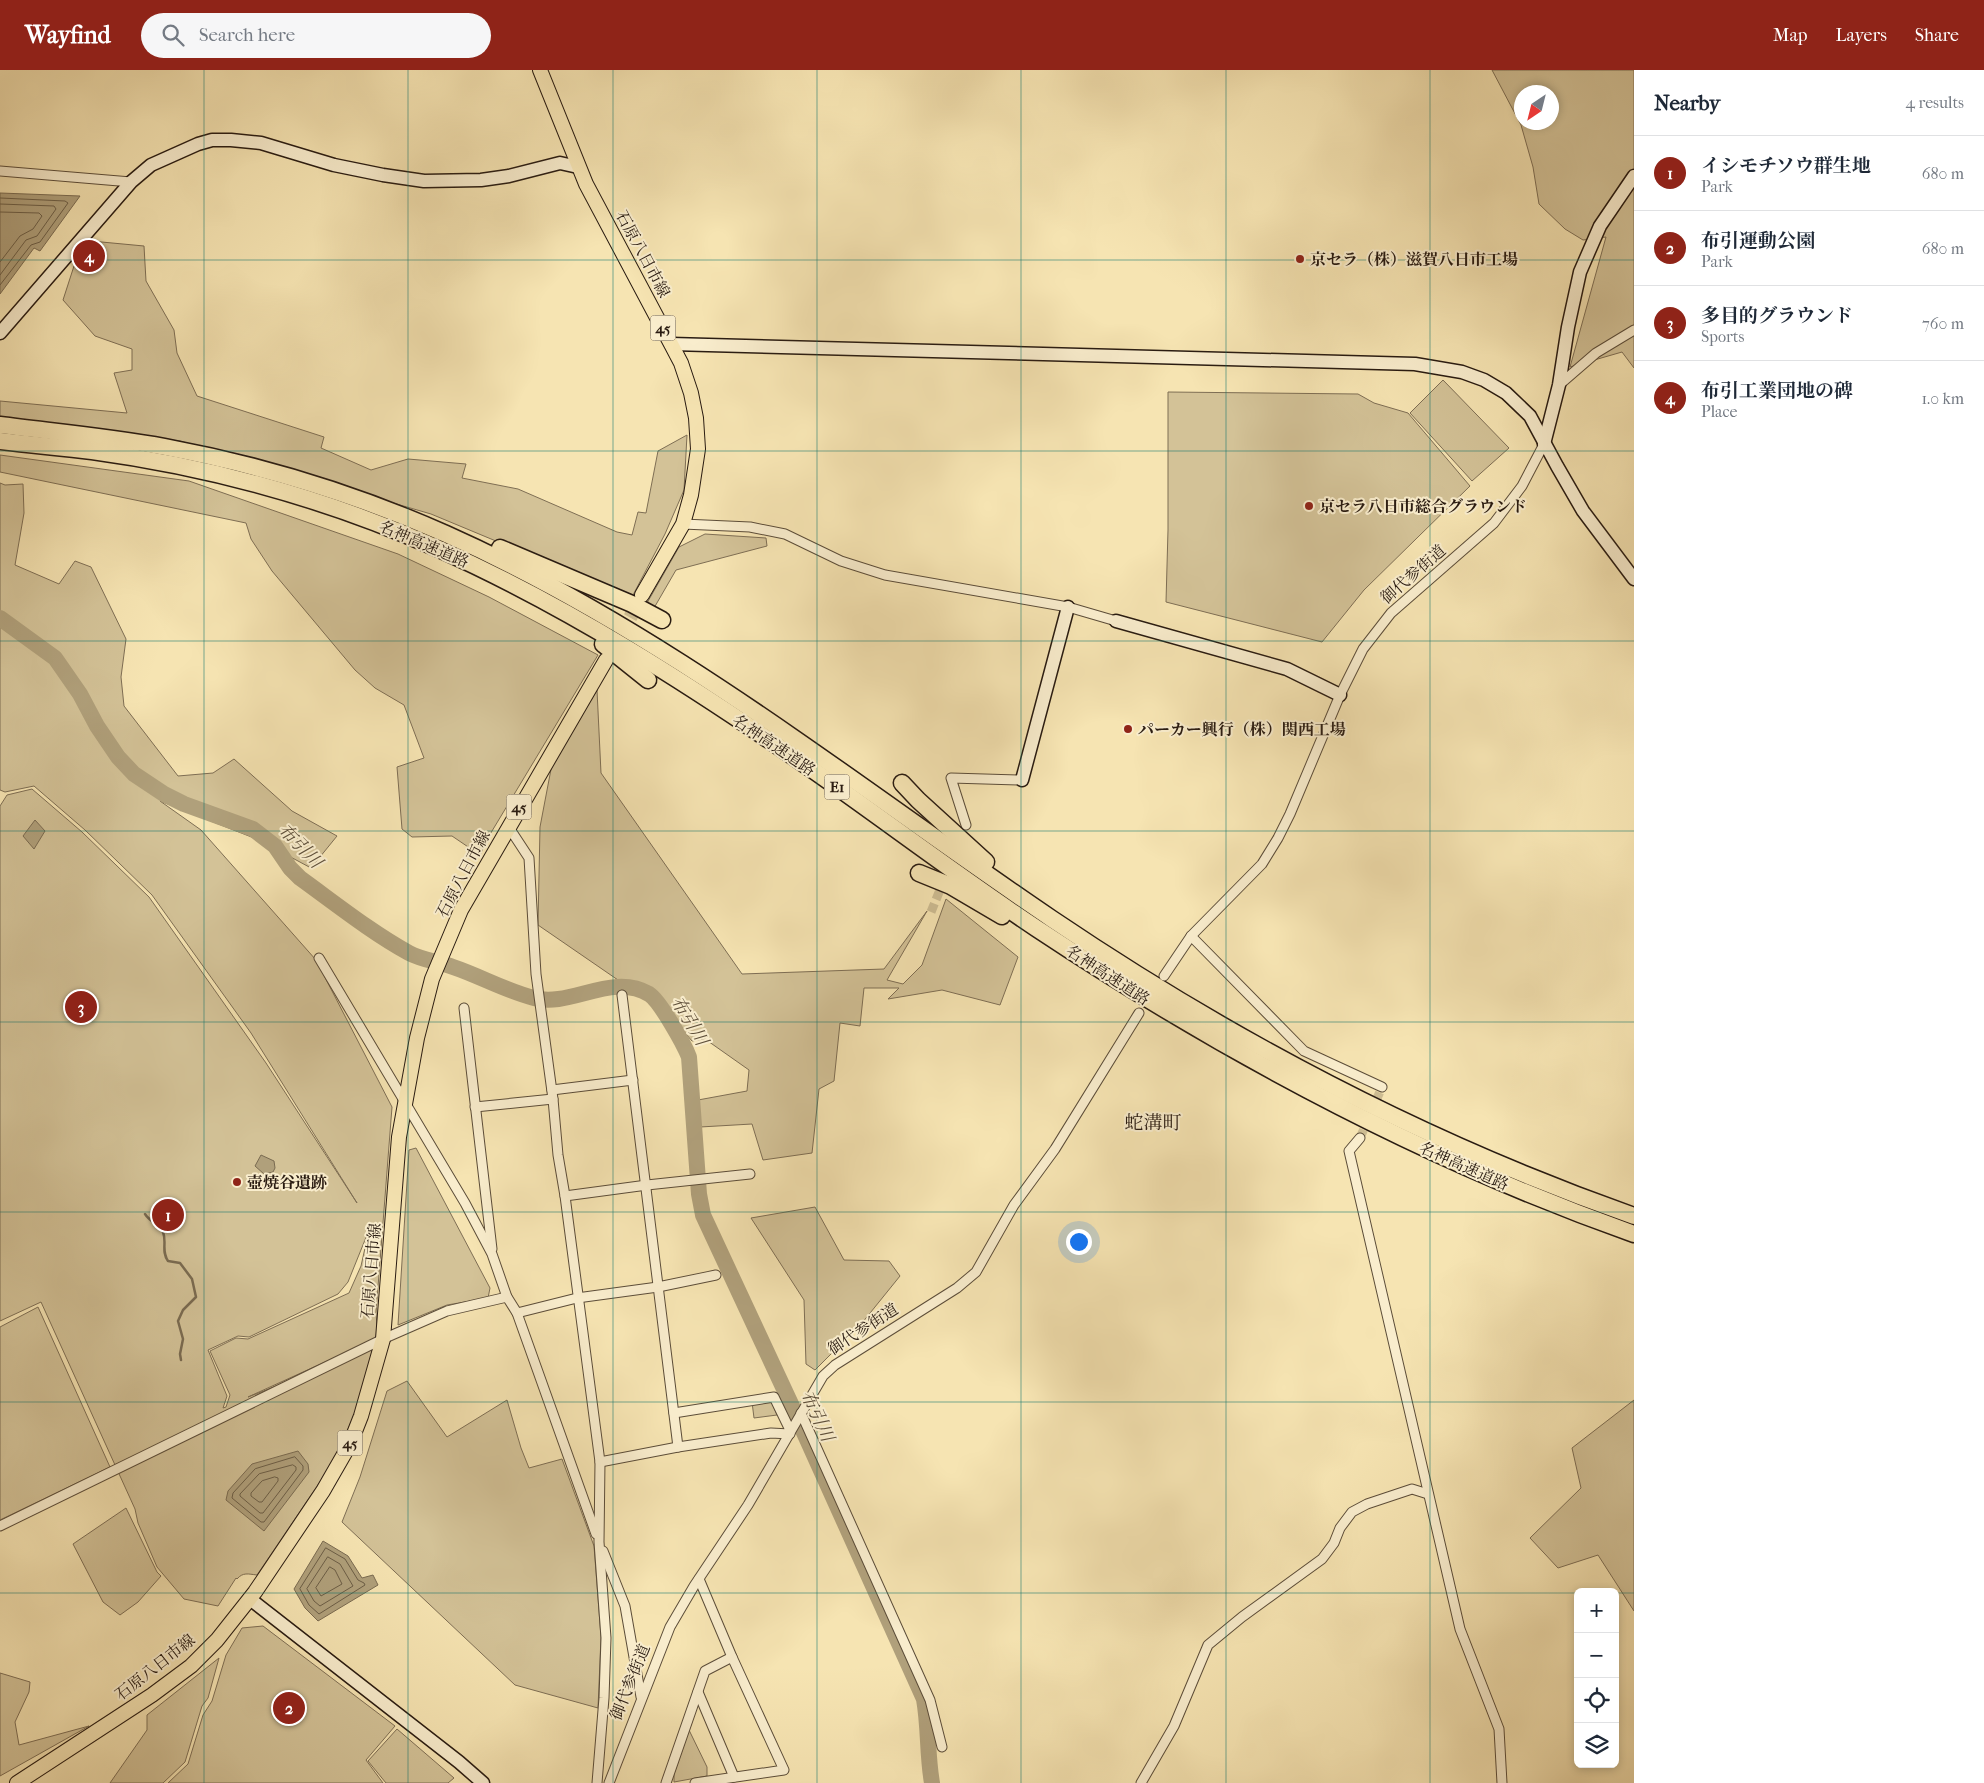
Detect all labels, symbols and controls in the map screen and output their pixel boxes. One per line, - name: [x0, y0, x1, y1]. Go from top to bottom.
- search box: [141, 13, 491, 58]
- text: Wayfind: [25, 21, 111, 49]
- icon: search: [159, 21, 187, 49]
- text: Search here: [199, 24, 295, 46]
- text: Map: [1773, 25, 1807, 46]
- text: Layers: [1835, 25, 1887, 46]
- text: Share: [1915, 25, 1959, 46]
- north arrow: [1514, 85, 1559, 130]
- text: Nearby: [1654, 91, 1720, 115]
- text: 4 results: [1906, 93, 1964, 112]
- text: イシモチソウ群生地: [1701, 155, 1871, 177]
- text: 1: [1667, 164, 1673, 183]
- text: 680 m: [1922, 164, 1964, 183]
- text: Park: [1701, 177, 1733, 196]
- street label: 石原八日市線: [612, 207, 674, 301]
- text: 布引運動公園: [1701, 230, 1815, 252]
- pin: 4: [73, 237, 105, 275]
- text: 2: [1666, 239, 1674, 258]
- text: 680 m: [1922, 239, 1964, 258]
- place label: 京セラ（株）滋賀八日市工場: [1310, 250, 1518, 269]
- text: Park: [1701, 252, 1733, 271]
- marker: 京セラ（株）滋賀八日市工場: [1294, 253, 1306, 265]
- text: 多目的グラウンド: [1701, 305, 1853, 327]
- text: 3: [1667, 314, 1673, 333]
- text: 760 m: [1922, 314, 1964, 333]
- road number: 45: [650, 316, 676, 340]
- text: Sports: [1701, 327, 1744, 346]
- text: 布引工業団地の碑: [1701, 380, 1853, 402]
- text: 4: [1665, 389, 1675, 408]
- text: 1.0 km: [1921, 389, 1964, 408]
- text: Place: [1701, 402, 1737, 421]
- place label: 京セラ八日市総合グラウンド: [1319, 497, 1527, 516]
- marker: 京セラ八日市総合グラウンド: [1303, 500, 1315, 512]
- street label: 名神高速道路: [376, 516, 472, 572]
- street label: 御代参街道: [1377, 541, 1449, 607]
- street label: 名神高速道路: [729, 710, 819, 780]
- place label: パーカー興行（株）関西工場: [1138, 720, 1346, 739]
- marker: パーカー興行（株）関西工場: [1122, 723, 1134, 735]
- road number: E1: [824, 774, 850, 800]
- road number: 45: [506, 794, 532, 820]
- water label: 布引川: [274, 819, 328, 874]
- street label: 石原八日市線: [432, 827, 494, 921]
- street label: 名神高速道路: [1063, 941, 1153, 1009]
- pin: 3: [65, 988, 97, 1026]
- water label: 布引川: [666, 992, 713, 1051]
- district label: 蛇溝町: [1124, 1112, 1182, 1134]
- street label: 名神高速道路: [1416, 1138, 1512, 1194]
- place label: 壺焼谷遺跡: [247, 1173, 327, 1192]
- marker: 壺焼谷遺跡: [231, 1176, 243, 1188]
- pin: 1: [152, 1196, 184, 1234]
- street label: 石原八日市線: [357, 1222, 385, 1320]
- your location: [1066, 1229, 1092, 1255]
- street label: 御代参街道: [824, 1299, 902, 1359]
- water label: 布引川: [796, 1387, 839, 1447]
- road number: 45: [338, 1430, 362, 1456]
- map controls: [1574, 1588, 1619, 1768]
- button: +: [1574, 1588, 1619, 1633]
- street label: 石原八日市線: [111, 1630, 199, 1704]
- button: −: [1574, 1633, 1619, 1678]
- street label: 御代参街道: [606, 1641, 654, 1723]
- button: locate: [1574, 1678, 1619, 1723]
- pin: 2: [273, 1689, 305, 1727]
- button: layers: [1574, 1723, 1619, 1768]

